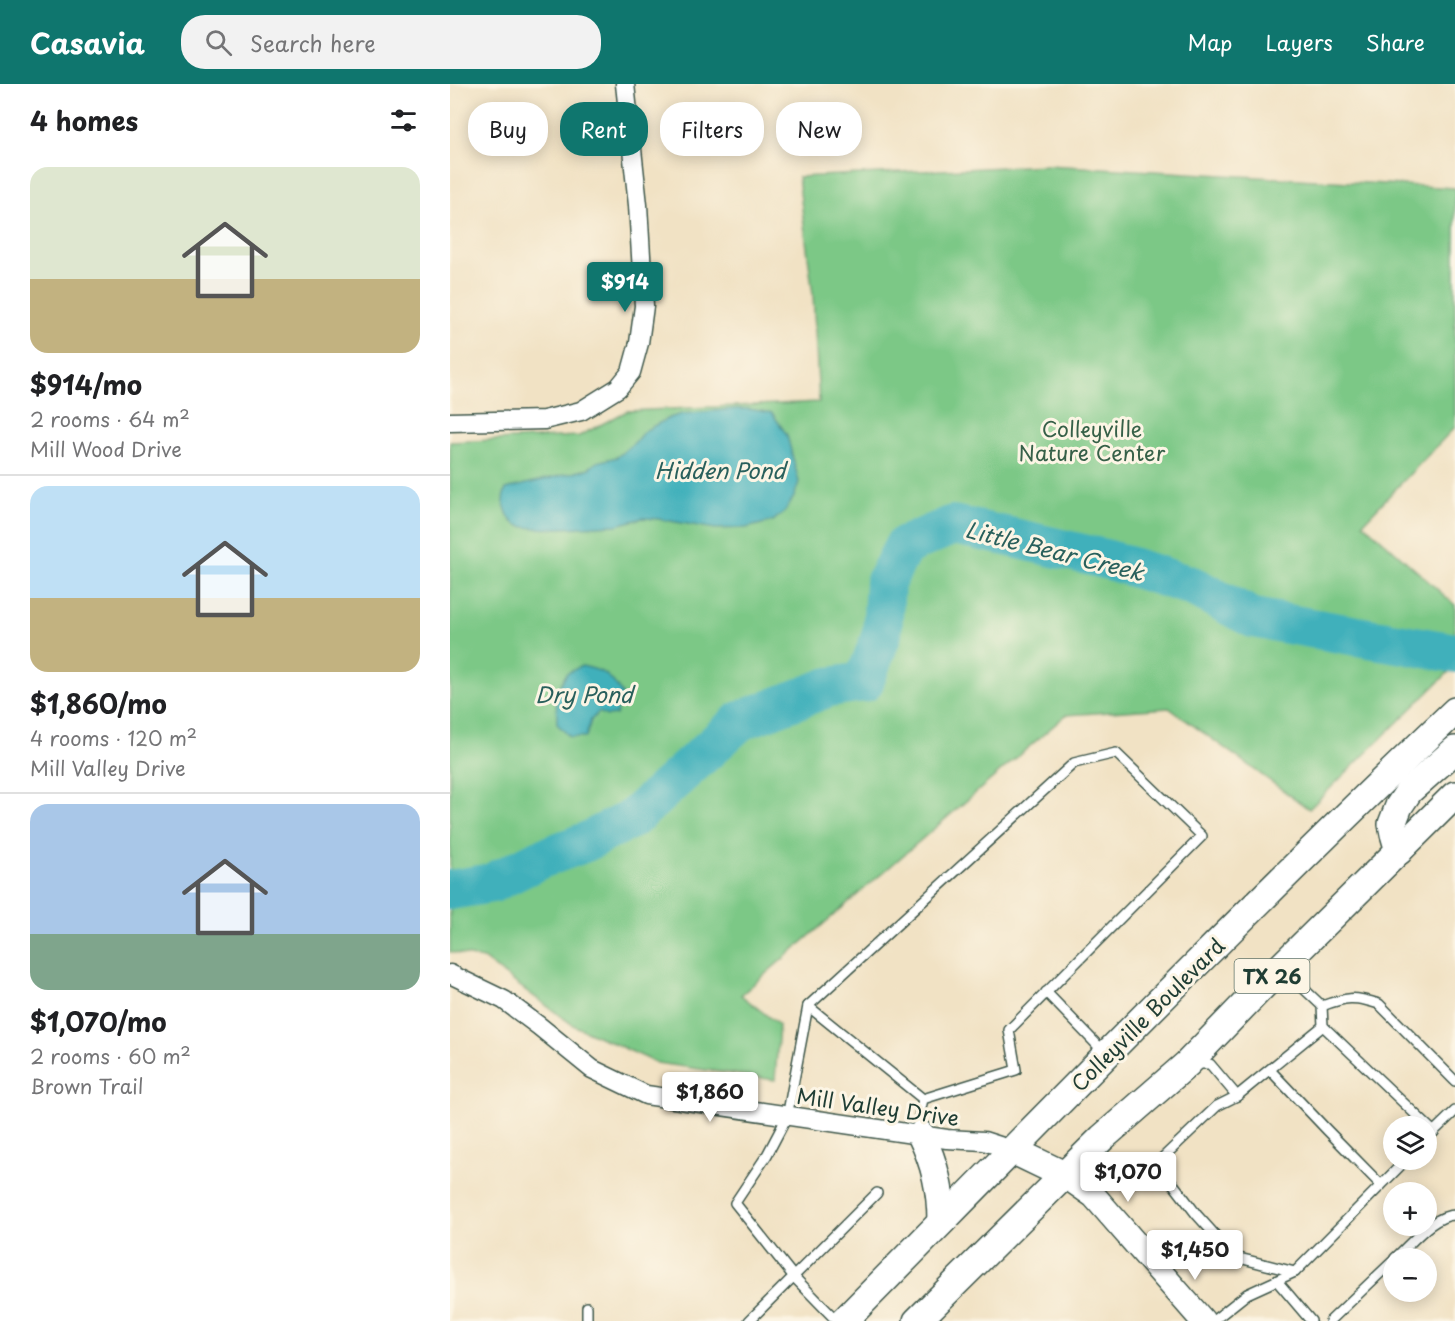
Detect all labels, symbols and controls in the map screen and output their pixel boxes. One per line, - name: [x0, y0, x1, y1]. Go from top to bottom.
- search box: [181, 15, 601, 69]
- text: Casavia: [30, 21, 145, 64]
- icon: search: [202, 26, 235, 59]
- text: Search here: [250, 26, 376, 59]
- text: Map: [1188, 26, 1232, 58]
- text: Layers: [1265, 26, 1333, 58]
- text: Share: [1366, 26, 1425, 58]
- text: 4 homes: [30, 101, 138, 140]
- chip: Buy: [468, 102, 548, 156]
- chip: Rent: [560, 102, 648, 156]
- chip: Filters: [660, 102, 764, 156]
- chip: New: [776, 102, 862, 156]
- icon: filters: [387, 104, 420, 137]
- icon: home: [171, 206, 279, 314]
- pin: $914: [589, 262, 661, 313]
- text: $914: [601, 266, 649, 296]
- text: $914/mo: [30, 365, 142, 404]
- text: 2 rooms · 64 m²: [30, 404, 190, 434]
- park label: Colleyville Nature Center: [1019, 412, 1166, 468]
- text: Mill Wood Drive: [30, 434, 182, 464]
- water label: Hidden Pond: [655, 453, 789, 486]
- water label: Little Bear Creek: [962, 512, 1149, 589]
- icon: home: [171, 525, 279, 633]
- water label: Dry Pond: [535, 677, 637, 710]
- text: $1,860/mo: [30, 684, 167, 723]
- text: 4 rooms · 120 m²: [30, 723, 197, 753]
- text: Mill Valley Drive: [30, 753, 186, 783]
- icon: home: [171, 843, 279, 951]
- street label: Colleyville Boulevard: [1063, 930, 1231, 1098]
- road number: TX 26: [1234, 959, 1310, 993]
- text: $1,070/mo: [30, 1002, 167, 1041]
- text: 2 rooms · 60 m²: [30, 1041, 191, 1071]
- text: Brown Trail: [30, 1071, 143, 1101]
- pin: $1,860: [661, 1072, 759, 1123]
- text: $1,860: [676, 1076, 744, 1106]
- street label: Mill Valley Drive: [795, 1079, 961, 1133]
- map controls: [1383, 1116, 1437, 1302]
- button: layers: [1383, 1116, 1437, 1170]
- pin: $1,070: [1079, 1152, 1177, 1203]
- text: $1,070: [1094, 1156, 1162, 1186]
- button: +: [1383, 1182, 1437, 1236]
- pin: $1,450: [1146, 1230, 1244, 1281]
- text: $1,450: [1161, 1234, 1229, 1264]
- button: −: [1383, 1248, 1437, 1302]

